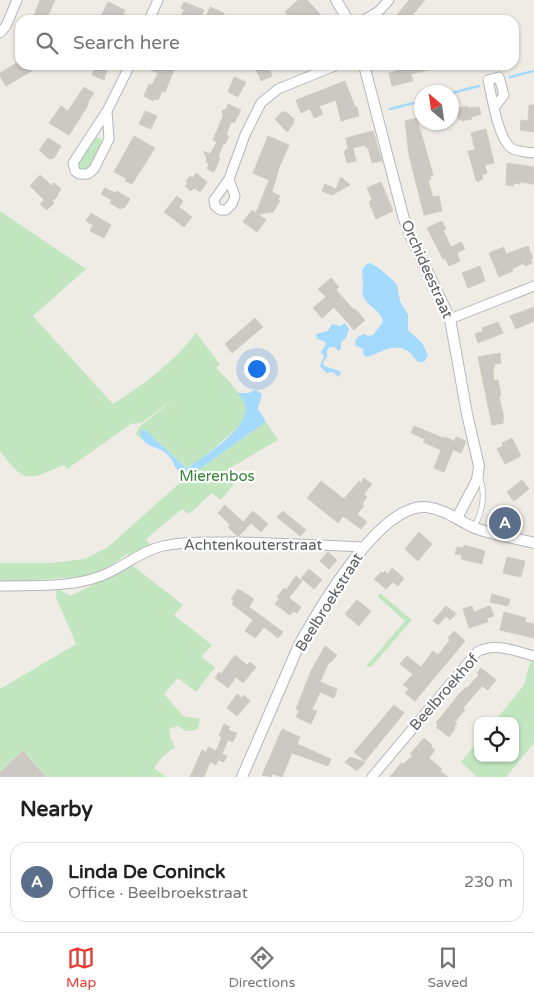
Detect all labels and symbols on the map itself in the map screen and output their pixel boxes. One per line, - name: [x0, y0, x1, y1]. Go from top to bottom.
- north arrow: [414, 85, 459, 130]
- street label: Orchideestraat: [397, 217, 457, 321]
- your location: [244, 356, 270, 382]
- park label: Mierenbos: [179, 467, 255, 485]
- pin: A: [489, 504, 521, 542]
- street label: Achtenkouterstraat: [184, 536, 322, 554]
- street label: Beelbroekstraat: [291, 549, 367, 655]
- street label: Beelbroekhof: [406, 650, 482, 734]

